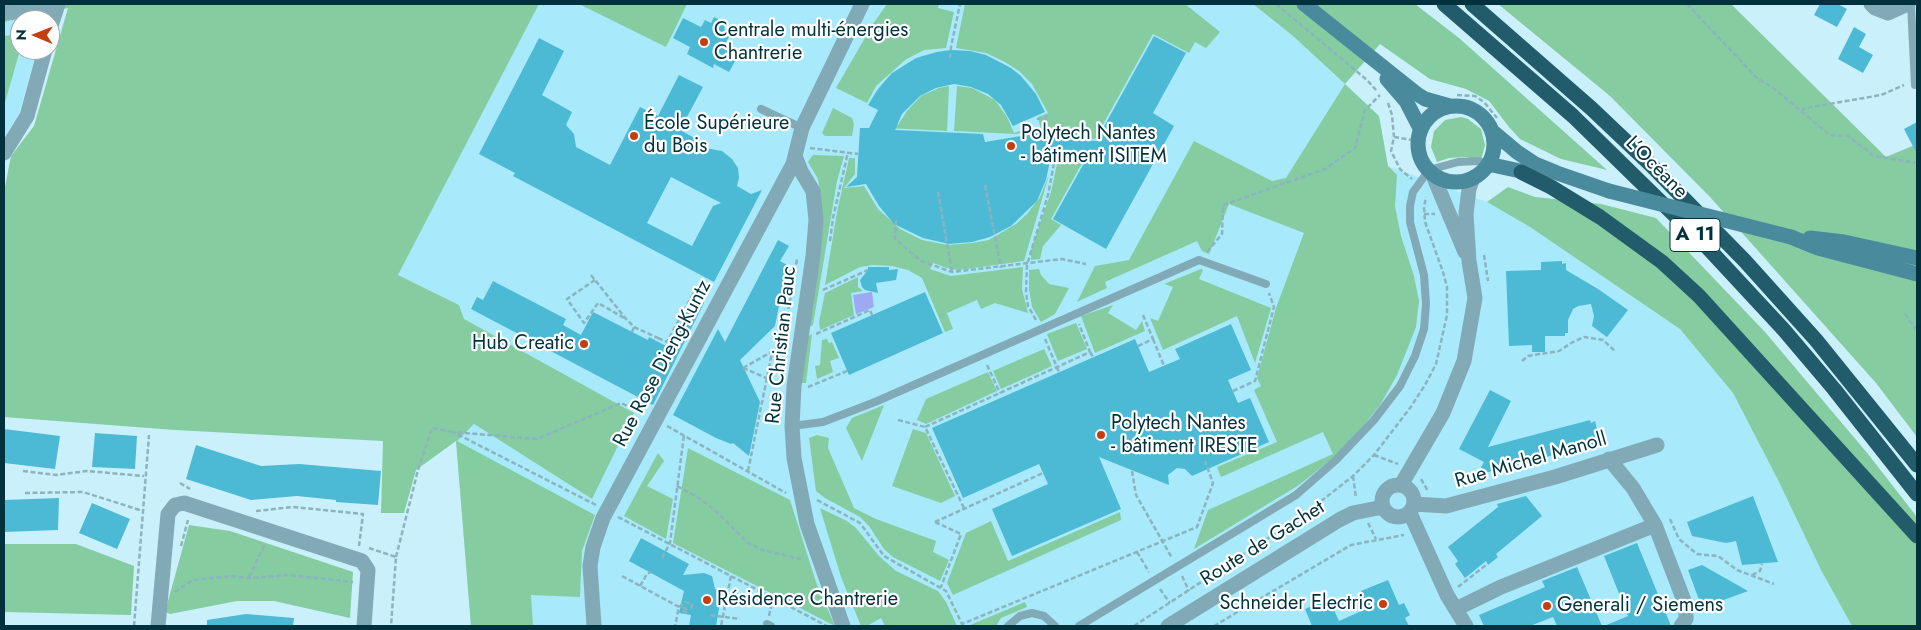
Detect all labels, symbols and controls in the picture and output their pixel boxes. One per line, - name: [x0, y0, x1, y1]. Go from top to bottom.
- north arrow: [10, 10, 60, 60]
- place label: Centrale multi-énergies Chantrerie: [714, 19, 908, 66]
- text: N: [11, 29, 31, 40]
- marker: Centrale multi-énergies Chantrerie: [698, 36, 710, 48]
- place label: École Supérieure du Bois: [644, 112, 789, 159]
- place label: Polytech Nantes - bâtiment ISITEM: [1021, 122, 1167, 169]
- marker: École Supérieure du Bois: [628, 130, 640, 142]
- street label: L’Océane: [1620, 132, 1692, 204]
- marker: Polytech Nantes - bâtiment ISITEM: [1005, 140, 1017, 152]
- road number: A 11: [1670, 218, 1720, 252]
- street label: Rue Christian Pauc: [762, 265, 802, 425]
- street label: Rue Rose Dieng-Kuntz: [609, 277, 717, 451]
- place label: Hub Creatic: [472, 332, 574, 356]
- marker: Hub Creatic: [578, 338, 590, 350]
- place label: Polytech Nantes - bâtiment IRESTE: [1111, 412, 1258, 459]
- street label: Rue Michel Manoll: [1452, 428, 1610, 494]
- marker: Polytech Nantes - bâtiment IRESTE: [1095, 429, 1107, 441]
- street label: Route de Gachet: [1197, 496, 1329, 592]
- place label: Résidence Chantrerie: [717, 588, 898, 612]
- place label: Schneider Electric: [1220, 592, 1373, 616]
- marker: Résidence Chantrerie: [701, 594, 713, 606]
- place label: Generali / Siemens: [1557, 594, 1723, 618]
- marker: Schneider Electric: [1377, 598, 1389, 610]
- marker: Generali / Siemens: [1541, 600, 1553, 612]

